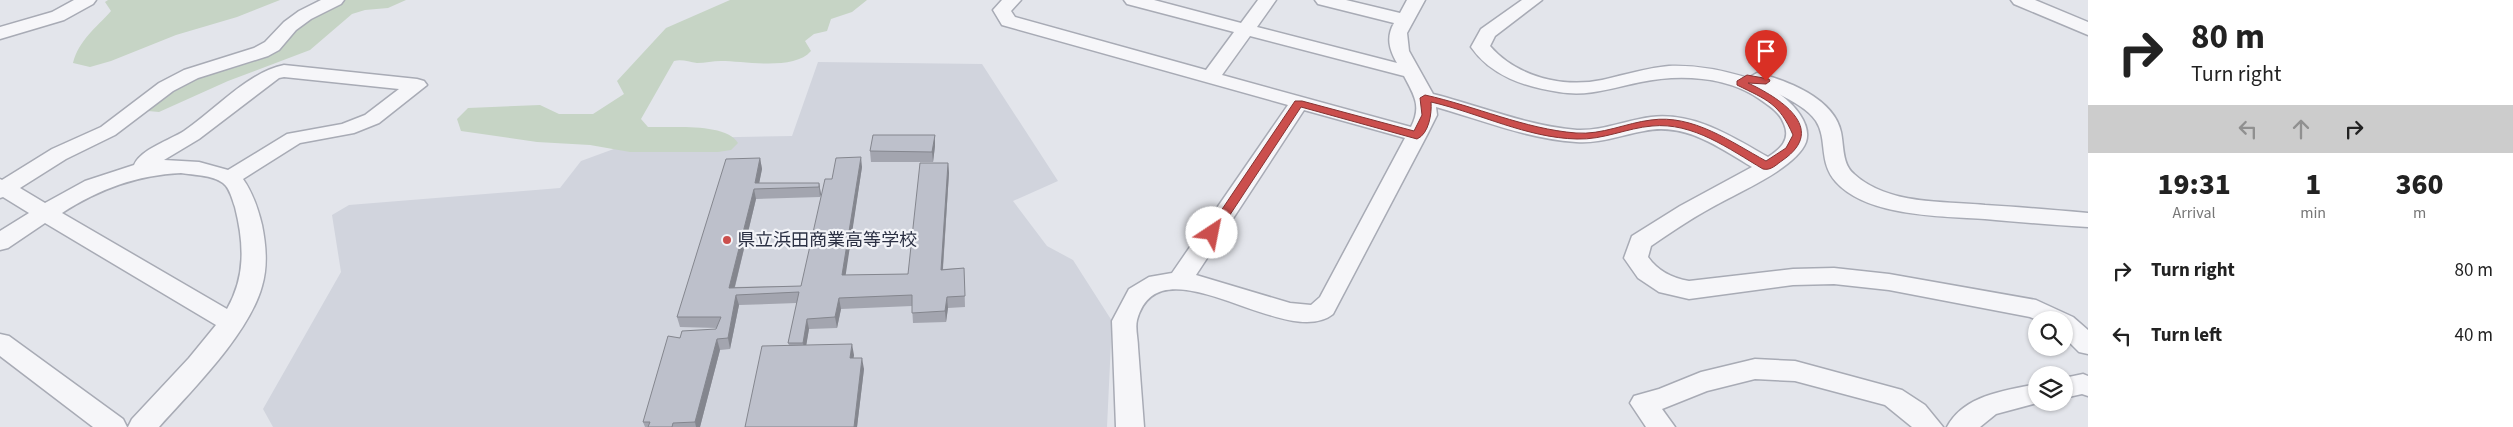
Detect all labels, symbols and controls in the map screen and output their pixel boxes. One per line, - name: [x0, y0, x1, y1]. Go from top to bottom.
- text: 80 m: [2191, 12, 2265, 62]
- icon: right: [2108, 20, 2173, 85]
- pin: [1745, 30, 1787, 81]
- icon: arrive: [1752, 37, 1780, 65]
- text: Turn right: [2191, 58, 2281, 90]
- icon: left: [2234, 115, 2262, 143]
- icon: ahead: [2287, 115, 2315, 143]
- icon: right: [2340, 115, 2368, 143]
- text: 19:31: [2157, 163, 2231, 206]
- text: 1: [2305, 163, 2321, 206]
- text: 360: [2396, 163, 2444, 206]
- text: Arrival: [2173, 202, 2216, 224]
- text: min: [2300, 202, 2326, 224]
- text: m: [2413, 202, 2426, 224]
- position arrow: [1185, 206, 1237, 258]
- place label: 県立浜田商業高等学校: [737, 228, 917, 253]
- marker: 県立浜田商業高等学校: [721, 234, 733, 246]
- icon: right: [2108, 257, 2136, 285]
- text: Turn right: [2151, 257, 2235, 284]
- text: 80 m: [2455, 257, 2493, 284]
- map controls: [2028, 311, 2073, 411]
- button: search: [2028, 311, 2073, 356]
- icon: left: [2108, 322, 2136, 350]
- text: Turn left: [2151, 322, 2222, 349]
- text: 40 m: [2455, 322, 2493, 349]
- button: layers: [2028, 366, 2073, 411]

